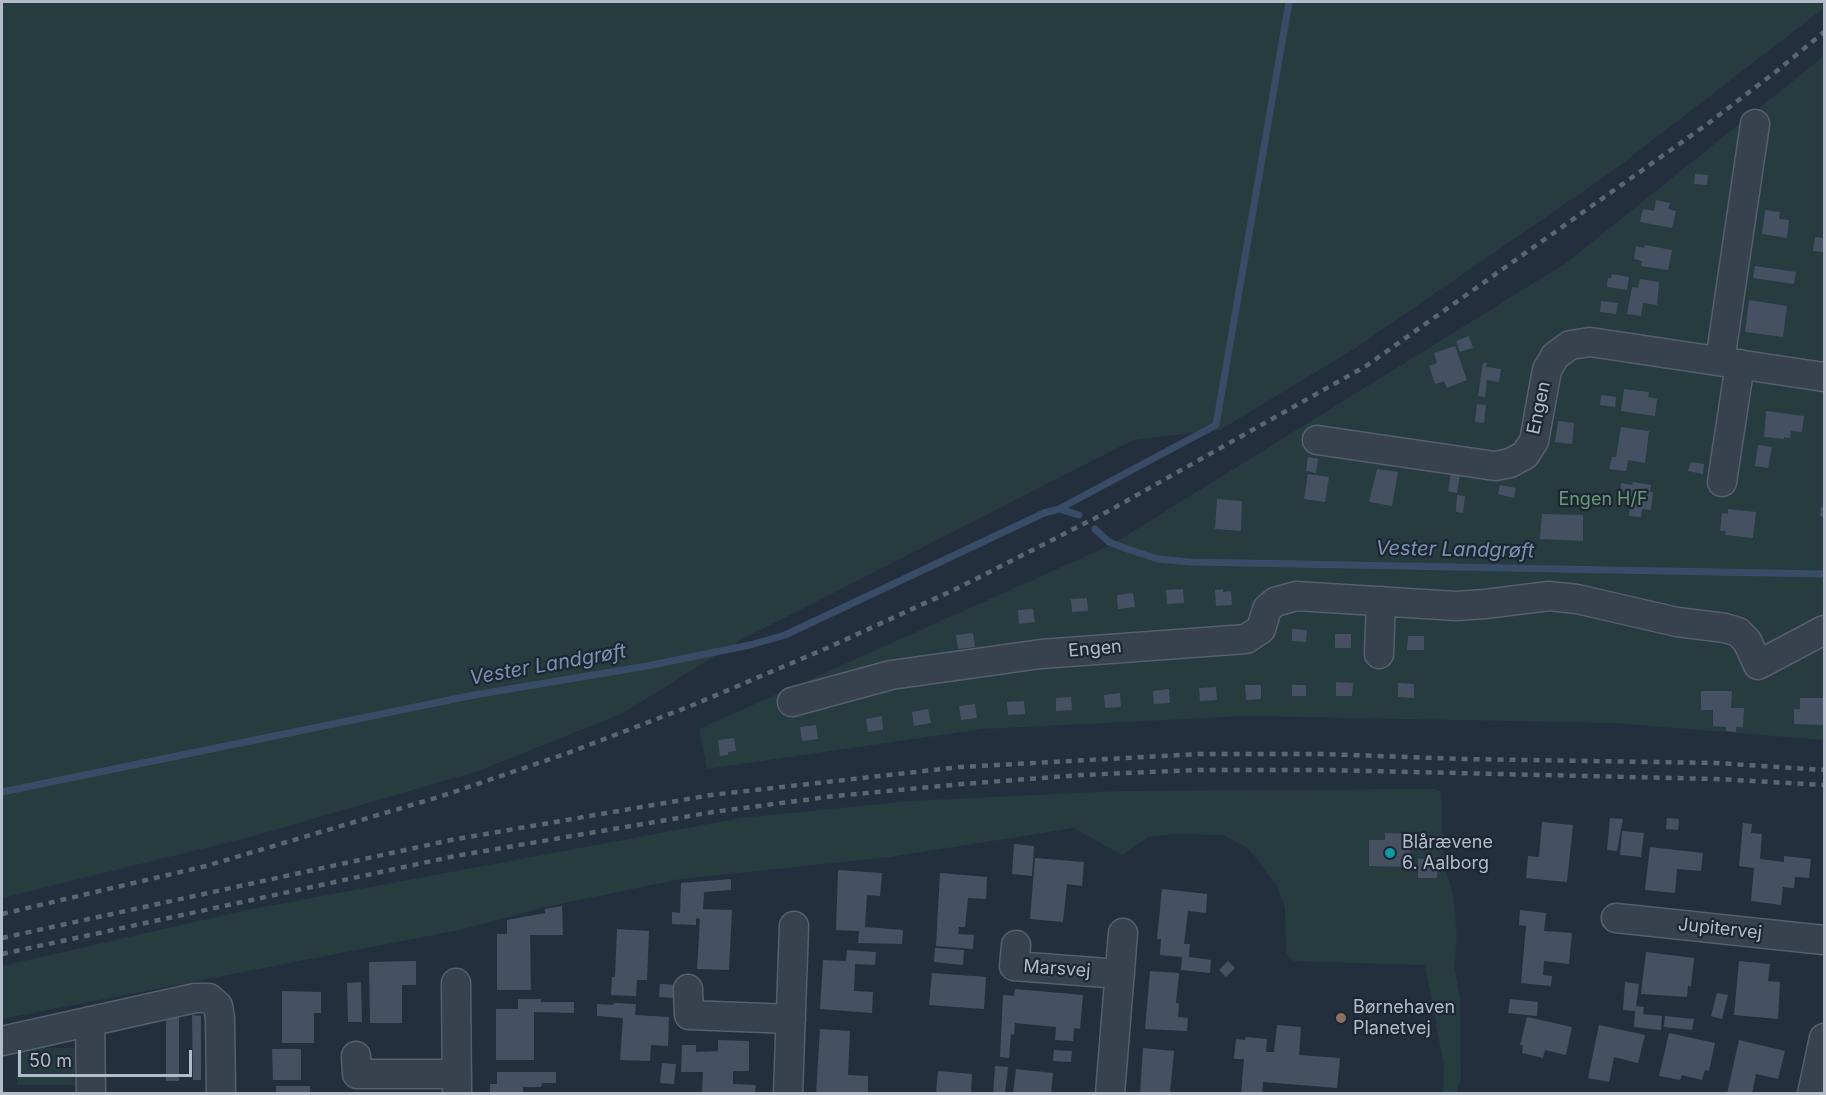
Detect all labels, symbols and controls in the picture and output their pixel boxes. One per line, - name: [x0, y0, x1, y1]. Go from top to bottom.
- street label: Engen: [1523, 380, 1555, 436]
- park label: Engen H/F: [1558, 489, 1648, 511]
- water label: Vester Landgrøft: [1376, 537, 1534, 563]
- street label: Engen: [1067, 636, 1123, 662]
- water label: Vester Landgrøft: [468, 639, 628, 691]
- place label: Blårævene 6. Aalborg: [1402, 832, 1493, 874]
- marker: Blårævene 6. Aalborg: [1383, 846, 1397, 860]
- street label: Jupitervej: [1677, 914, 1763, 944]
- street label: Marsvej: [1023, 956, 1091, 982]
- place label: Børnehaven Planetvej: [1353, 997, 1455, 1040]
- marker: Børnehaven Planetvej: [1334, 1011, 1348, 1025]
- scale bar: [21, 1038, 195, 1076]
- text: 50 m: [29, 1050, 72, 1071]

